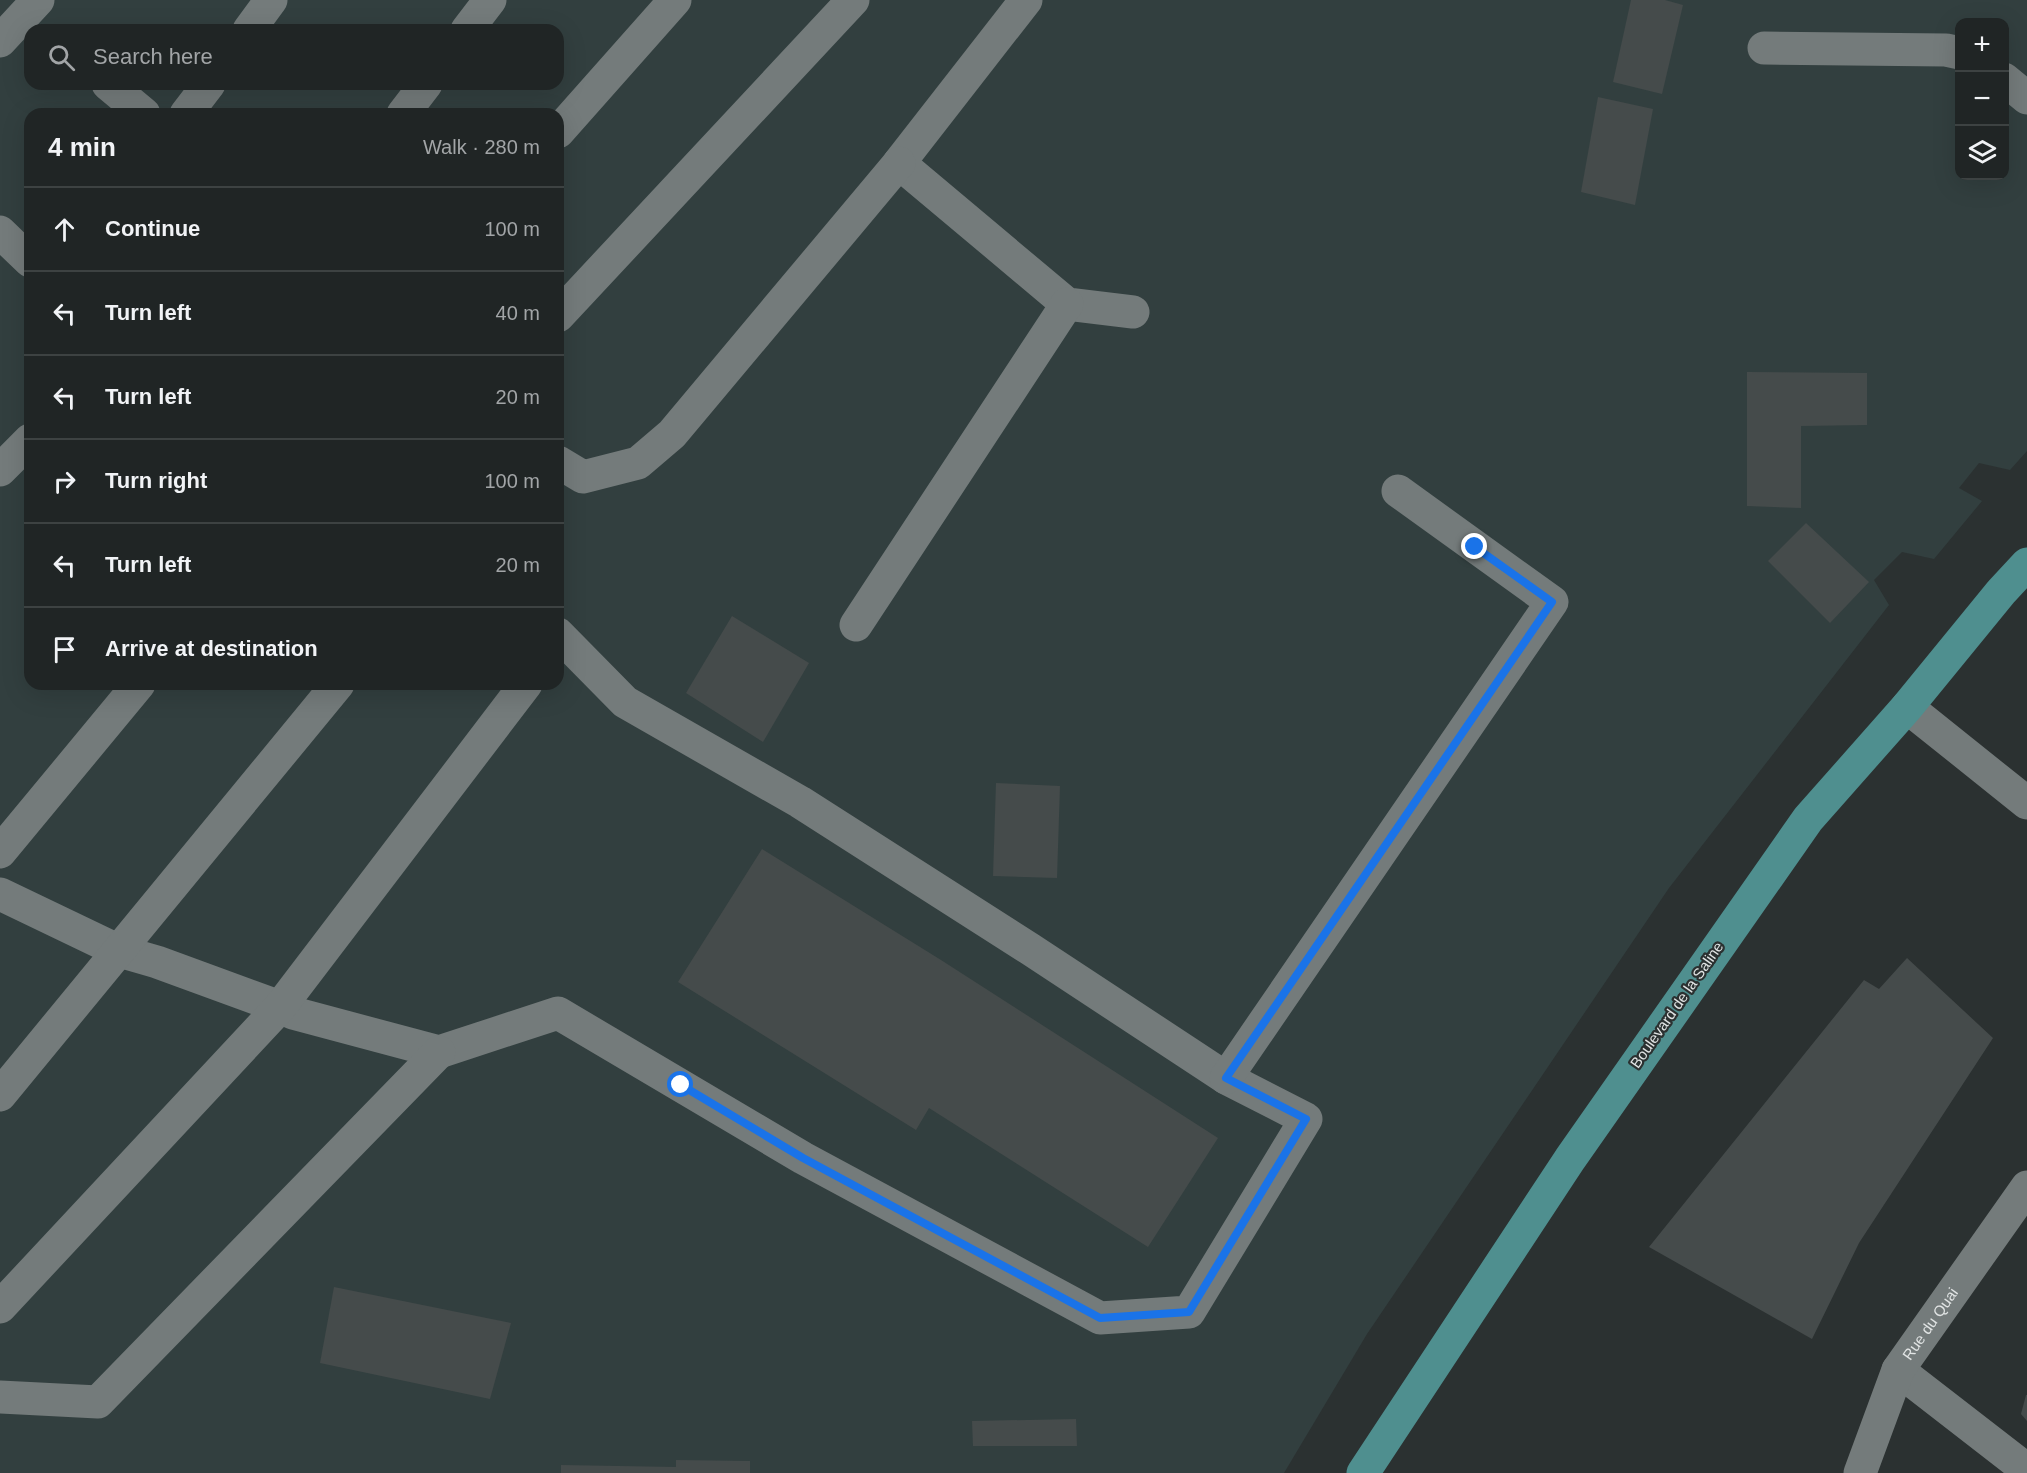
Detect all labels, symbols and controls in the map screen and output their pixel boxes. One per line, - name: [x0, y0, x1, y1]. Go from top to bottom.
- map controls: [1955, 18, 2009, 180]
- button: +: [1955, 18, 2009, 72]
- search box: [24, 24, 564, 90]
- icon: search: [45, 41, 78, 74]
- text: Search here: [93, 44, 213, 69]
- button: −: [1955, 72, 2009, 126]
- button: layers: [1955, 126, 2009, 180]
- text: 4 min: [48, 132, 116, 162]
- text: Walk · 280 m: [423, 136, 540, 158]
- icon: ahead: [48, 213, 81, 246]
- text: Continue: [105, 216, 200, 241]
- text: 100 m: [484, 218, 540, 240]
- icon: left: [48, 297, 81, 330]
- text: Turn left: [105, 300, 191, 325]
- text: 40 m: [496, 302, 540, 324]
- icon: left: [48, 381, 81, 414]
- text: Turn left: [105, 384, 191, 409]
- text: 20 m: [496, 386, 540, 408]
- icon: right: [48, 465, 81, 498]
- text: Turn right: [105, 468, 207, 493]
- text: 100 m: [484, 470, 540, 492]
- route end: [1461, 533, 1487, 559]
- icon: left: [48, 549, 81, 582]
- text: Turn left: [105, 552, 191, 577]
- text: 20 m: [496, 554, 540, 576]
- icon: arrive: [48, 633, 81, 666]
- text: Arrive at destination: [105, 636, 318, 661]
- street label: Boulevard de la Saline: [1627, 938, 1727, 1071]
- route start: [667, 1071, 693, 1097]
- street label: Rue du Quai: [1899, 1284, 1961, 1363]

